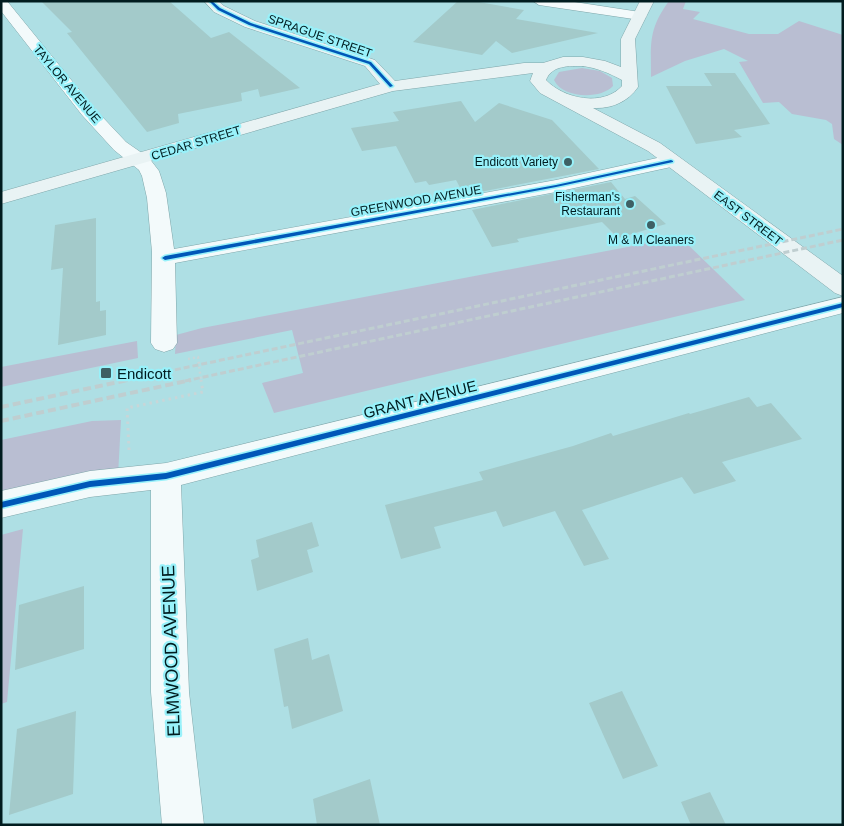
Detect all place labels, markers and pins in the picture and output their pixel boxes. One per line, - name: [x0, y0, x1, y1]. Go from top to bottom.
- place label: Endicott Variety: [475, 155, 558, 169]
- marker: Endicott Variety: [562, 156, 574, 168]
- place label: Fisherman's Restaurant: [555, 190, 621, 218]
- marker: Fisherman's Restaurant: [624, 198, 636, 210]
- marker: M & M Cleaners: [645, 219, 657, 231]
- place label: M & M Cleaners: [608, 233, 694, 247]
- place label: Endicott: [117, 365, 172, 382]
- marker: Endicott: [99, 366, 113, 380]

